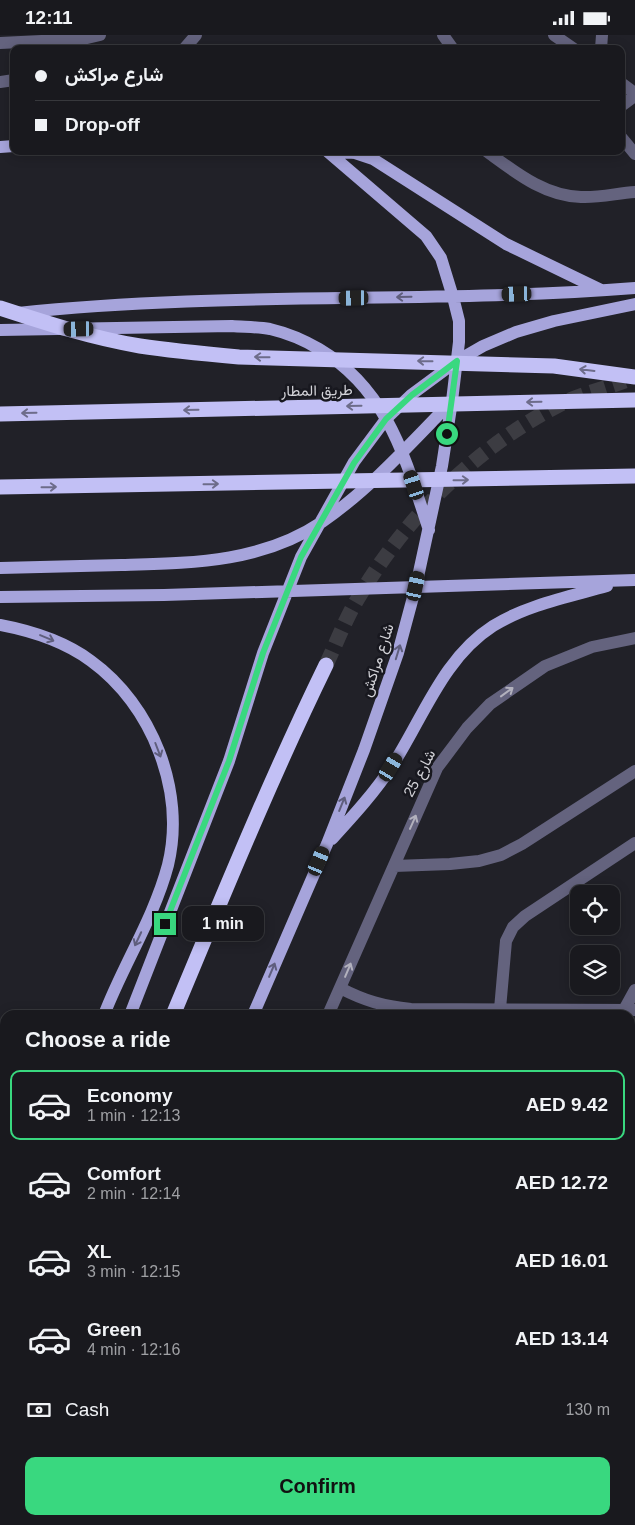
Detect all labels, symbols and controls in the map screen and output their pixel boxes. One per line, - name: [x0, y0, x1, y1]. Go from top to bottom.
- text: 12:11: [25, 7, 73, 28]
- text: شارع مراكش: [65, 64, 163, 85]
- text: Drop-off: [65, 114, 140, 135]
- car: [501, 286, 532, 302]
- car: [338, 290, 369, 306]
- one-way arrow: [397, 292, 413, 302]
- car: [63, 321, 94, 337]
- one-way arrow: [254, 352, 270, 362]
- one-way arrow: [417, 357, 433, 366]
- one-way arrow: [579, 365, 595, 375]
- street label: طريق المطار: [280, 381, 353, 401]
- one-way arrow: [526, 397, 542, 407]
- one-way arrow: [346, 402, 362, 411]
- one-way arrow: [184, 405, 200, 415]
- one-way arrow: [21, 408, 38, 418]
- route start: [436, 423, 458, 445]
- car: [402, 468, 425, 502]
- one-way arrow: [452, 475, 469, 485]
- one-way arrow: [202, 479, 219, 489]
- one-way arrow: [40, 482, 56, 492]
- car: [405, 570, 426, 602]
- street label: شارع مراكش: [357, 621, 400, 700]
- one-way arrow: [39, 633, 54, 643]
- one-way arrow: [393, 644, 403, 660]
- one-way arrow: [500, 687, 514, 697]
- one-way arrow: [154, 741, 163, 757]
- street label: شارع 25: [400, 746, 441, 801]
- car: [376, 750, 405, 784]
- one-way arrow: [339, 797, 348, 812]
- one-way arrow: [409, 815, 419, 830]
- car: [306, 844, 331, 878]
- map controls: [570, 885, 620, 995]
- button: locate: [570, 885, 620, 935]
- callout: 1 min: [182, 907, 265, 941]
- route end: [154, 913, 176, 935]
- text: 1 min: [202, 915, 244, 932]
- one-way arrow: [133, 931, 143, 946]
- button: layers: [570, 945, 620, 995]
- one-way arrow: [268, 963, 278, 978]
- one-way arrow: [343, 963, 353, 978]
- text: Choose a ride: [25, 1027, 170, 1052]
- icon: car: [27, 1083, 72, 1128]
- text: Economy: [87, 1085, 173, 1106]
- text: AED 9.42: [526, 1094, 608, 1115]
- text: 1 min · 12:13: [87, 1107, 180, 1124]
- icon: car: [27, 1161, 72, 1206]
- text: Comfort: [87, 1163, 161, 1184]
- text: AED 12.72: [515, 1172, 608, 1193]
- text: 2 min · 12:14: [87, 1185, 180, 1202]
- icon: car: [27, 1239, 72, 1284]
- text: XL: [87, 1241, 111, 1262]
- text: AED 16.01: [515, 1250, 608, 1271]
- text: 3 min · 12:15: [87, 1263, 180, 1280]
- icon: car: [27, 1317, 72, 1362]
- text: Green: [87, 1319, 142, 1340]
- text: AED 13.14: [515, 1328, 608, 1349]
- text: 4 min · 12:16: [87, 1341, 180, 1358]
- icon: cash: [25, 1396, 53, 1424]
- text: Cash: [65, 1399, 109, 1420]
- text: 130 m: [566, 1401, 610, 1418]
- button: Confirm: [25, 1457, 610, 1515]

